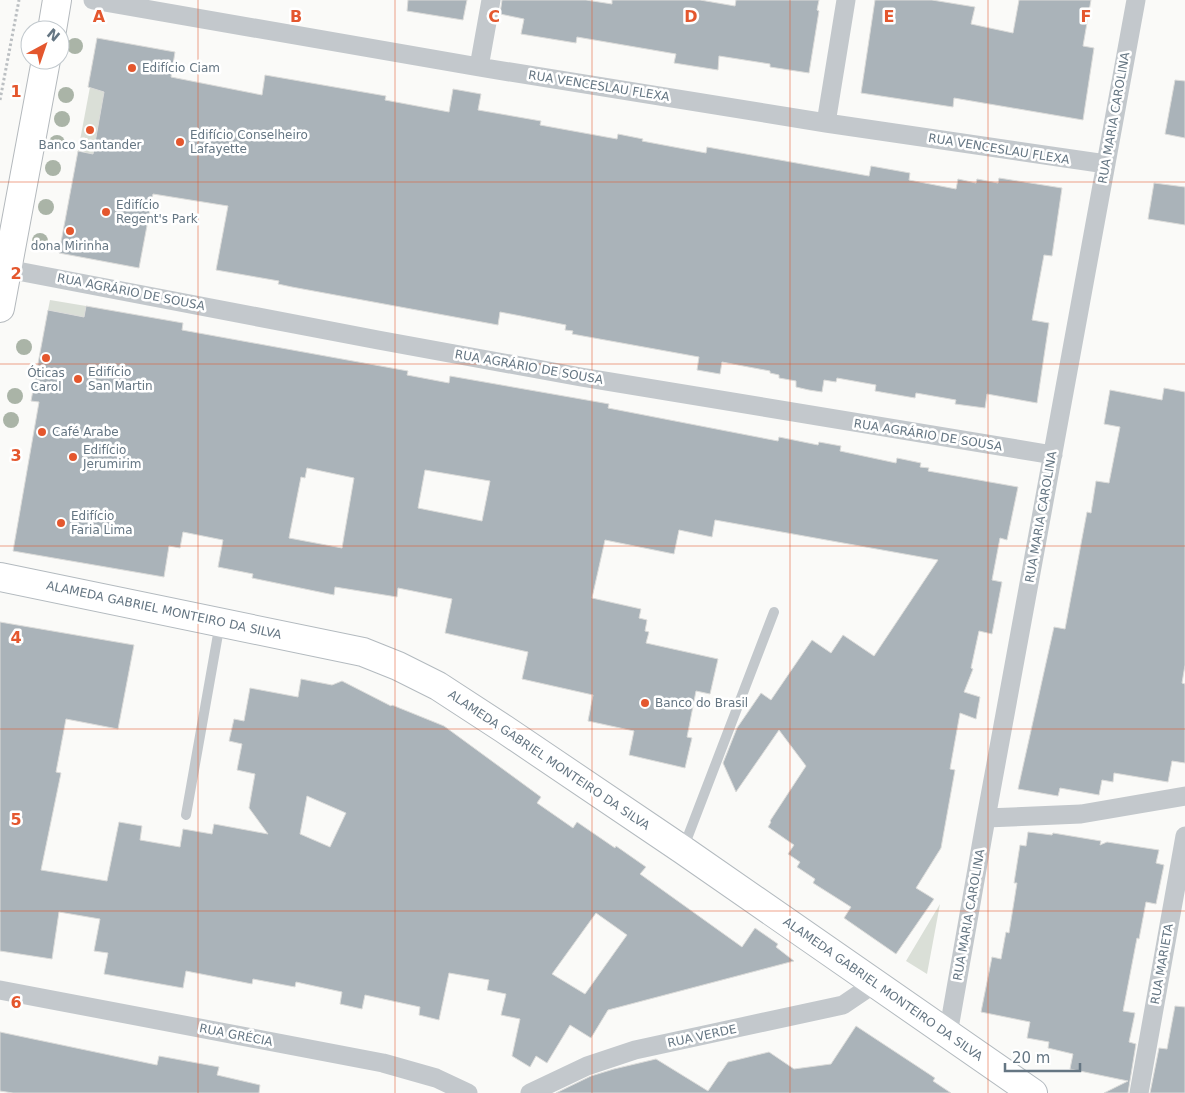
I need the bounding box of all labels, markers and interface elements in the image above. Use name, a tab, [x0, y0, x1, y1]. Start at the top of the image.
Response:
text: A	[93, 7, 106, 26]
text: B	[290, 7, 302, 26]
text: C	[488, 7, 500, 26]
text: D	[684, 7, 698, 26]
text: E	[884, 7, 894, 26]
text: F	[1081, 7, 1091, 26]
north arrow	[20, 20, 70, 70]
text: N	[44, 25, 63, 45]
street label: RUA MARIA CAROLINA	[1096, 50, 1133, 185]
place label: Edifício Ciam	[142, 61, 220, 75]
marker: Edifício Ciam	[126, 62, 138, 74]
street label: RUA VENCESLAU FLEXA	[527, 68, 671, 104]
text: 1	[10, 82, 22, 101]
marker: Banco Santander	[84, 124, 96, 136]
place label: Edifício Conselheiro Lafayette	[190, 128, 308, 156]
street label: RUA VENCESLAU FLEXA	[927, 131, 1071, 167]
marker: Edifício Conselheiro Lafayette	[174, 136, 186, 148]
place label: Banco Santander	[38, 138, 142, 152]
place label: Edifício Regent's Park	[116, 198, 198, 226]
marker: Edifício Regent's Park	[100, 206, 112, 218]
marker: dona Mirinha	[64, 225, 76, 237]
place label: dona Mirinha	[31, 239, 109, 253]
text: 2	[10, 264, 22, 283]
street label: RUA AGRÁRIO DE SOUSA	[56, 270, 207, 313]
street label: RUA AGRÁRIO DE SOUSA	[454, 346, 605, 387]
marker: Óticas Carol	[40, 352, 52, 364]
place label: Óticas Carol	[27, 365, 65, 394]
place label: Edifício San Martin	[88, 365, 153, 393]
marker: Edifício San Martin	[72, 373, 84, 385]
street label: RUA AGRÁRIO DE SOUSA	[853, 415, 1004, 454]
place label: Café Arabe	[52, 425, 119, 439]
marker: Café Arabe	[36, 426, 48, 438]
place label: Edifício Jerumirim	[82, 443, 141, 471]
text: 3	[10, 446, 22, 465]
street label: RUA MARIA CAROLINA	[1023, 449, 1060, 584]
marker: Edifício Jerumirim	[67, 451, 79, 463]
place label: Edifício Faria Lima	[71, 509, 133, 537]
marker: Edifício Faria Lima	[55, 517, 67, 529]
street label: ALAMEDA GABRIEL MONTEIRO DA SILVA	[45, 578, 284, 642]
text: 4	[10, 628, 22, 647]
street label: ALAMEDA GABRIEL MONTEIRO DA SILVA	[446, 687, 653, 833]
place label: Banco do Brasil	[655, 696, 748, 710]
marker: Banco do Brasil	[639, 697, 651, 709]
text: 5	[10, 810, 22, 829]
street label: RUA MARIA CAROLINA	[951, 847, 988, 982]
street label: ALAMEDA GABRIEL MONTEIRO DA SILVA	[781, 914, 986, 1064]
street label: RUA MARIETA	[1148, 922, 1176, 1005]
text: 6	[10, 993, 22, 1012]
street label: RUA GRÉCIA	[198, 1020, 275, 1049]
street label: RUA VERDE	[666, 1022, 738, 1050]
scale bar	[1005, 1040, 1080, 1072]
text: 20 m	[1012, 1049, 1050, 1067]

